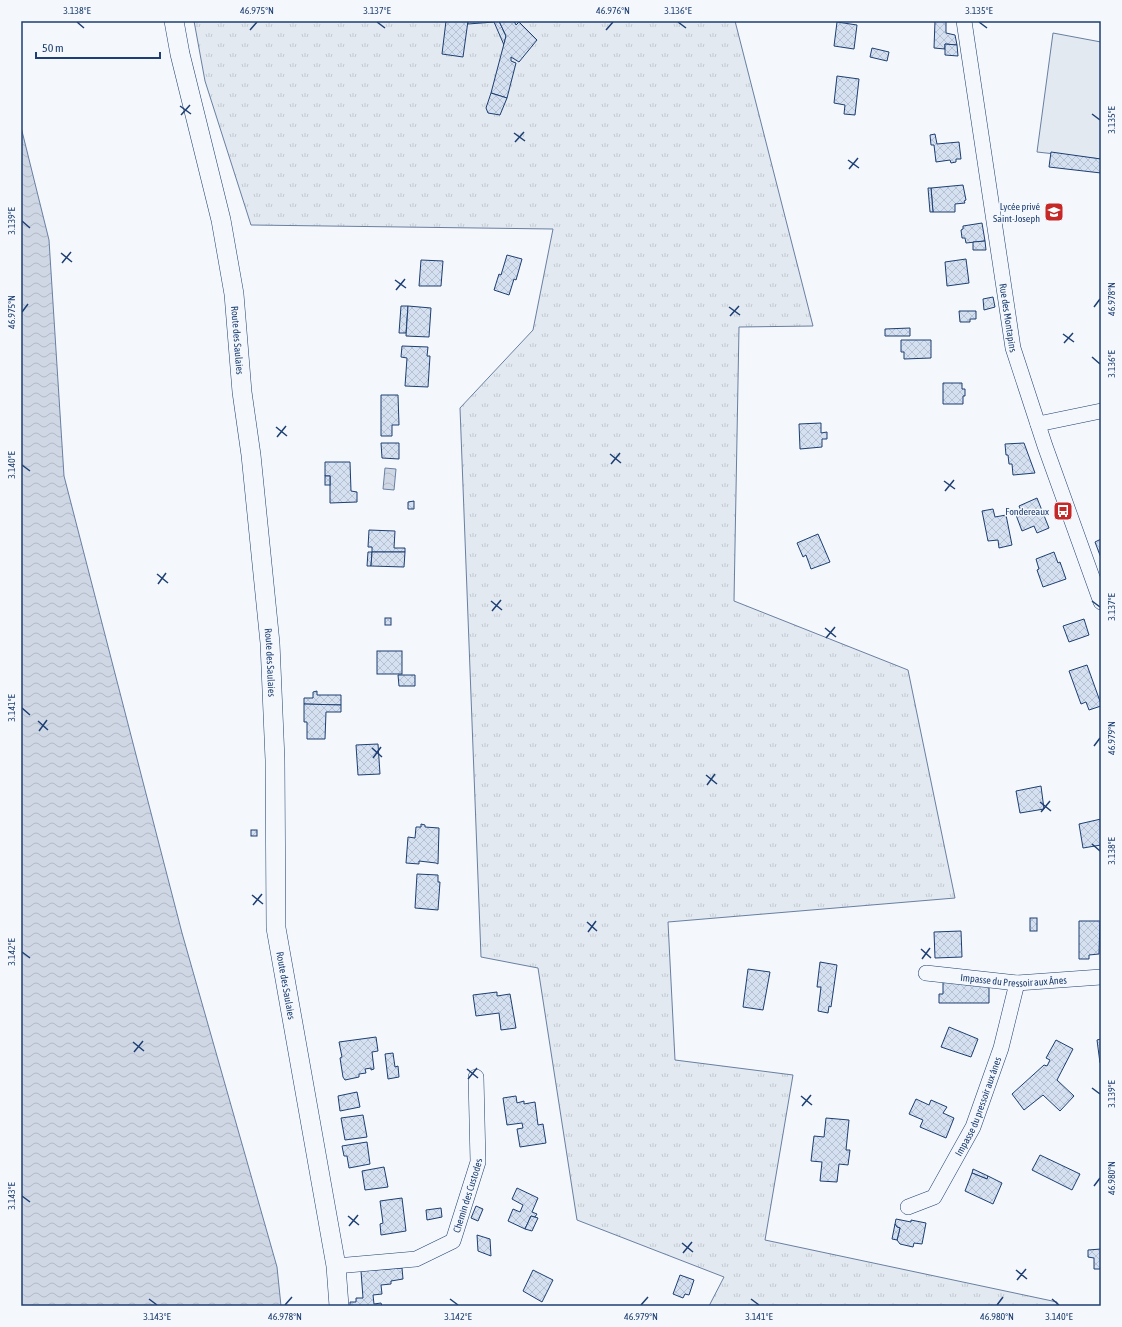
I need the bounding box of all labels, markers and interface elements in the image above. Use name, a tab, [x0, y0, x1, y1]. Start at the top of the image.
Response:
text: 3.138°E	[63, 5, 92, 16]
text: 46.975°N	[240, 5, 274, 16]
text: 3.137°E	[363, 5, 392, 16]
text: 46.976°N	[596, 5, 630, 16]
text: 3.136°E	[664, 5, 693, 16]
text: 3.135°E	[965, 5, 994, 16]
scale bar	[36, 34, 160, 60]
text: 50 m	[42, 41, 64, 55]
text: 3.135°E	[1106, 105, 1117, 134]
place label: Lycée privé Saint-Joseph	[993, 201, 1040, 224]
school or university icon: Lycée privé Saint-Joseph	[1043, 201, 1065, 223]
text: 3.139°E	[6, 206, 17, 235]
text: 46.978°N	[1106, 282, 1117, 316]
street label: Rue des Montapins	[998, 283, 1020, 354]
text: 46.975°N	[6, 295, 17, 329]
street label: Route des Saulaies	[229, 305, 246, 375]
text: 3.136°E	[1106, 349, 1117, 378]
text: 3.140°E	[6, 450, 17, 479]
bus stop icon: Fondereaux	[1052, 500, 1074, 522]
place label: Fondereaux	[1005, 506, 1049, 517]
text: 3.137°E	[1106, 592, 1117, 621]
street label: Route des Saulaies	[263, 628, 278, 697]
text: 3.141°E	[6, 693, 17, 722]
text: 46.979°N	[1106, 721, 1117, 755]
text: 3.138°E	[1106, 836, 1117, 865]
text: 3.142°E	[6, 937, 17, 966]
street label: Route des Saulaies	[275, 951, 298, 1021]
street label: Impasse du Pressoir aux Ânes	[960, 971, 1068, 989]
street label: Impasse du pressoir aux ânes	[953, 1055, 1003, 1158]
text: 3.139°E	[1106, 1079, 1117, 1108]
street label: Chemin des Custodes	[450, 1158, 484, 1234]
text: 46.980°N	[1106, 1161, 1117, 1195]
text: 3.143°E	[6, 1181, 17, 1210]
text: 3.143°E	[143, 1311, 172, 1322]
text: 46.978°N	[268, 1311, 302, 1322]
text: 3.142°E	[444, 1311, 473, 1322]
text: 46.979°N	[624, 1311, 658, 1322]
text: 3.141°E	[745, 1311, 774, 1322]
text: 46.980°N	[980, 1311, 1014, 1322]
text: 3.140°E	[1045, 1311, 1074, 1322]

